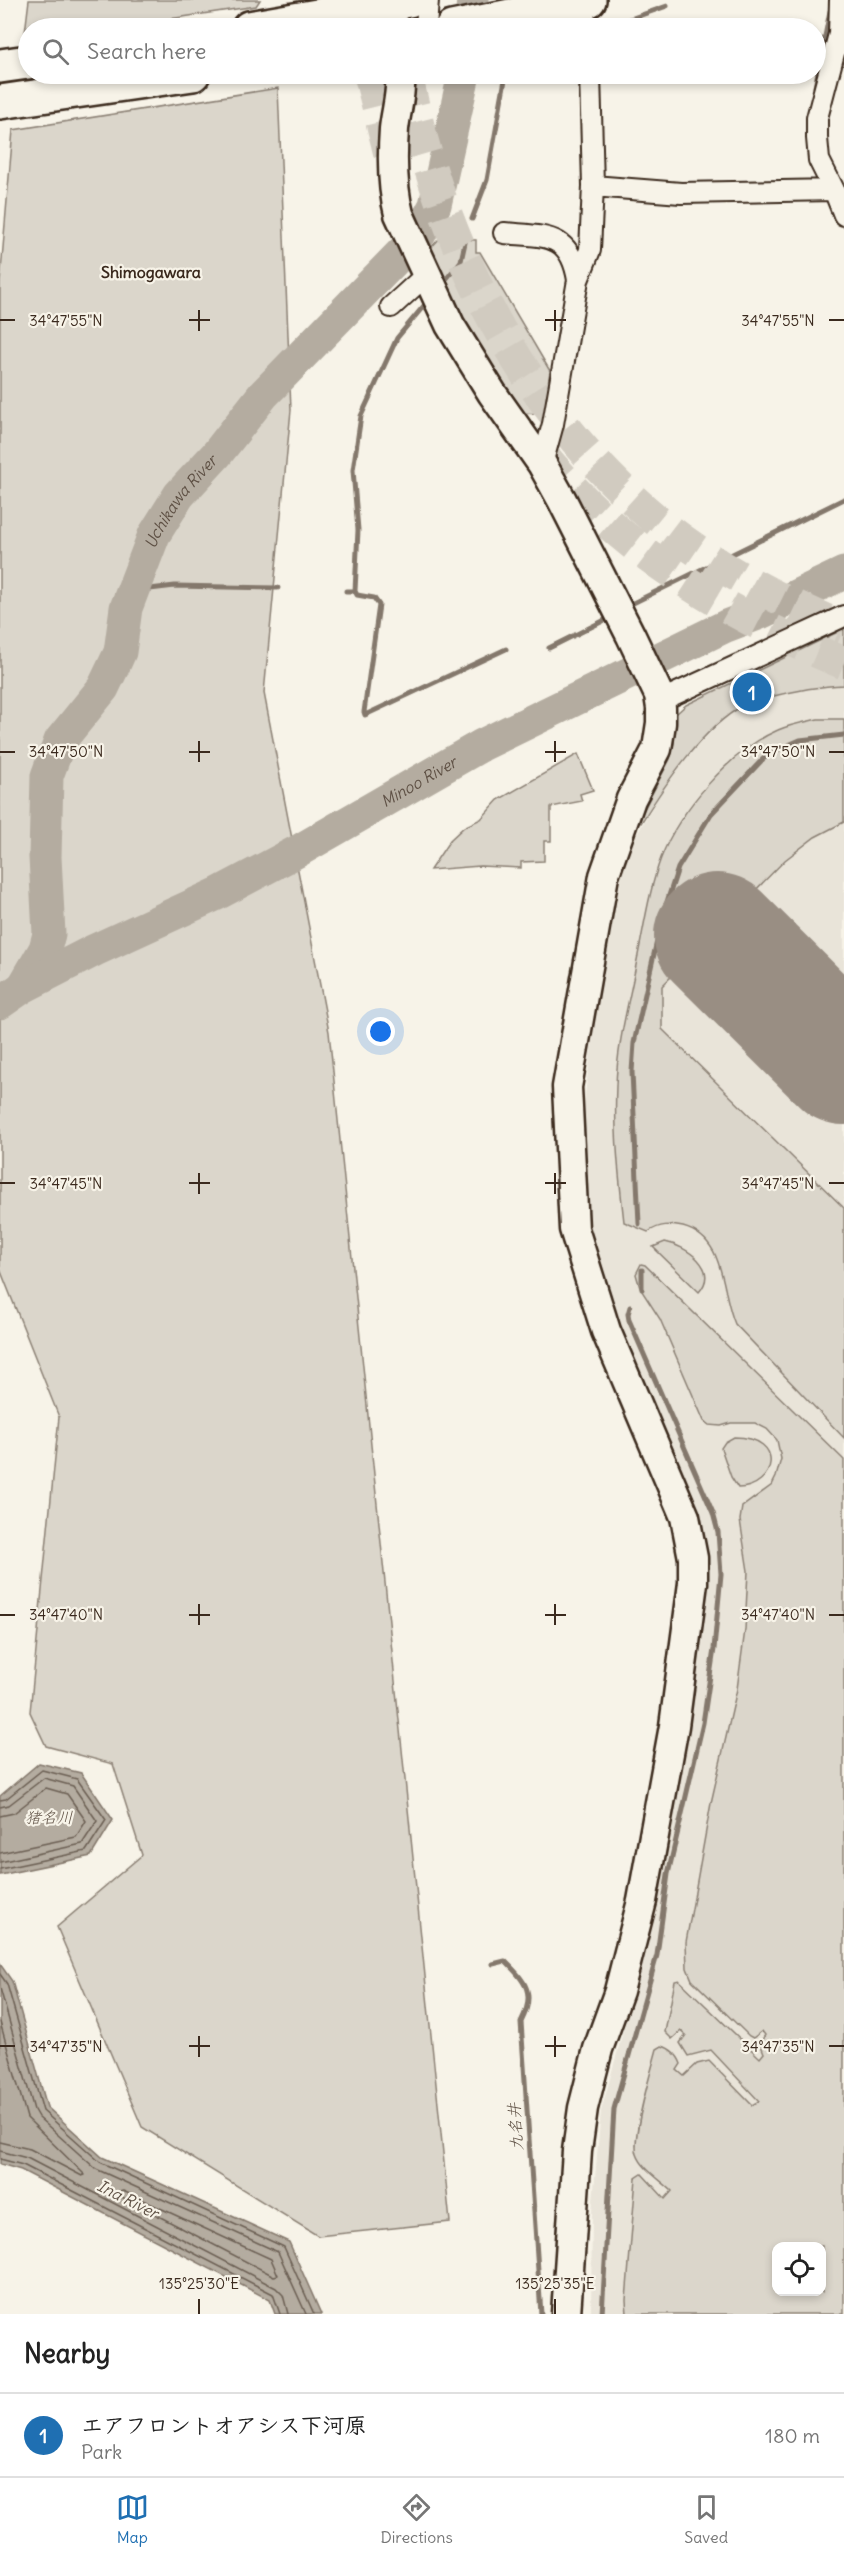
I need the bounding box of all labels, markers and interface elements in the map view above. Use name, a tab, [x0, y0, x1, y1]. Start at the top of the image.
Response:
search box	[18, 18, 826, 84]
icon: search	[39, 35, 72, 68]
text: Search here	[87, 37, 206, 65]
district label: Shimogawara	[101, 262, 201, 283]
text: 34°47'55"N	[29, 311, 103, 330]
text: 34°47'55"N	[741, 311, 815, 330]
water label: Uchikawa River	[140, 449, 223, 551]
pin: 1	[732, 670, 771, 714]
text: 34°47'50"N	[29, 742, 103, 761]
text: 34°47'50"N	[741, 742, 815, 761]
water label: Minoo River	[377, 751, 462, 811]
your location	[366, 1017, 395, 1046]
text: 34°47'45"N	[30, 1174, 102, 1193]
text: 34°47'45"N	[742, 1174, 814, 1193]
text: 34°47'40"N	[29, 1605, 103, 1624]
text: 34°47'40"N	[741, 1605, 815, 1624]
water label: 猪名川	[25, 1807, 73, 1827]
text: 34°47'35"N	[29, 2037, 103, 2056]
text: 34°47'35"N	[741, 2037, 815, 2056]
water label: 九名井	[503, 2101, 527, 2152]
water label: Ina River	[94, 2175, 164, 2224]
map controls	[772, 2242, 826, 2296]
button: locate	[772, 2242, 826, 2296]
text: 135°25'30"E	[159, 2274, 239, 2293]
text: 135°25'35"E	[516, 2274, 595, 2293]
text: Nearby	[24, 2337, 110, 2370]
text: エアフロントオアシス下河原	[81, 2411, 367, 2439]
text: 1	[40, 2423, 47, 2448]
text: 180 m	[765, 2423, 820, 2448]
text: Park	[81, 2439, 122, 2464]
tab: Map	[116, 2491, 149, 2547]
tab: Directions	[380, 2491, 453, 2547]
tab: Saved	[684, 2491, 728, 2547]

